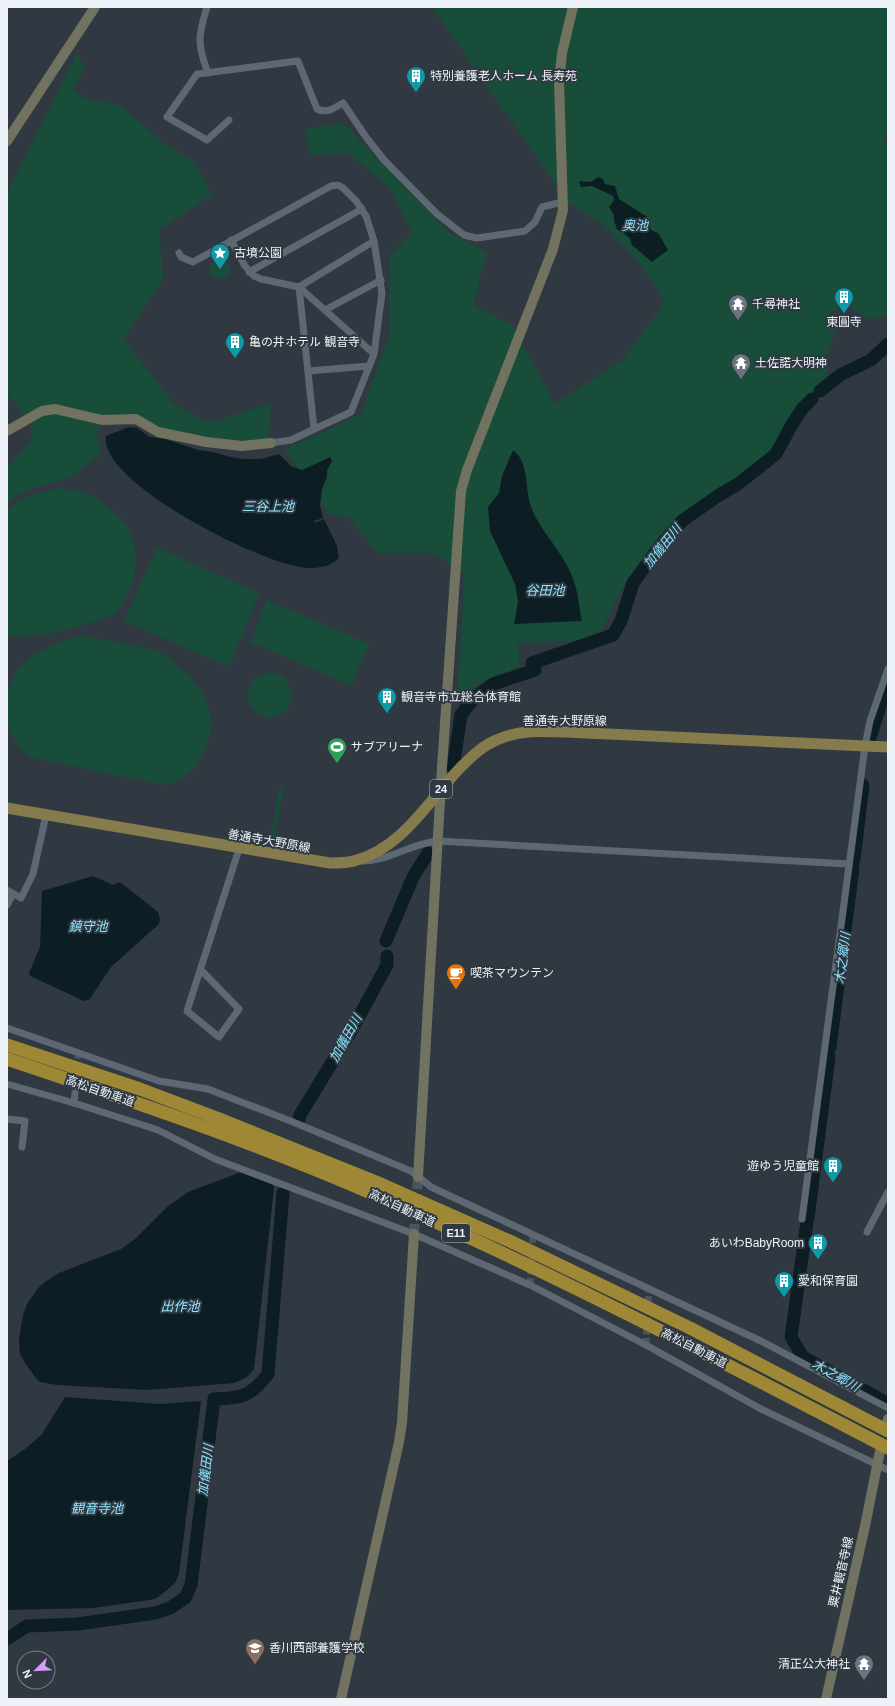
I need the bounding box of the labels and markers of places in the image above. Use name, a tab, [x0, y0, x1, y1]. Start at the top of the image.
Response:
building icon: 特別養護老人ホーム 長寿苑	[405, 65, 427, 93]
place label: 特別養護老人ホーム 長寿苑	[430, 69, 577, 83]
place icon: 古墳公園	[209, 242, 231, 270]
place label: 古墳公園	[234, 246, 282, 260]
building icon: 東圓寺	[833, 286, 855, 314]
temple icon: 千尋神社	[727, 293, 749, 321]
place label: 千尋神社	[752, 297, 800, 311]
place label: 東圓寺	[826, 315, 862, 329]
building icon: 亀の井ホテル 観音寺	[224, 331, 246, 359]
place label: 亀の井ホテル 観音寺	[249, 335, 360, 349]
temple icon: 土佐諾大明神	[730, 352, 752, 380]
place label: 土佐諾大明神	[755, 356, 827, 370]
building icon: 観音寺市立総合体育館	[376, 686, 398, 714]
place label: 観音寺市立総合体育館	[401, 690, 521, 704]
sports icon: サブアリーナ	[326, 736, 348, 764]
place label: サブアリーナ	[351, 740, 423, 754]
cafe icon: 喫茶マウンテン	[445, 962, 467, 990]
place label: 喫茶マウンテン	[470, 966, 554, 980]
building icon: 遊ゆう児童館	[822, 1155, 844, 1183]
place label: 遊ゆう児童館	[747, 1159, 819, 1173]
building icon: あいわBabyRoom	[807, 1232, 829, 1260]
place label: あいわBabyRoom	[709, 1236, 804, 1250]
building icon: 愛和保育園	[773, 1270, 795, 1298]
place label: 愛和保育園	[798, 1274, 858, 1288]
school or university icon: 香川西部養護学校	[244, 1637, 266, 1665]
place label: 香川西部養護学校	[269, 1641, 365, 1655]
temple icon: 清正公大神社	[853, 1653, 875, 1681]
place label: 清正公大神社	[778, 1657, 850, 1671]

